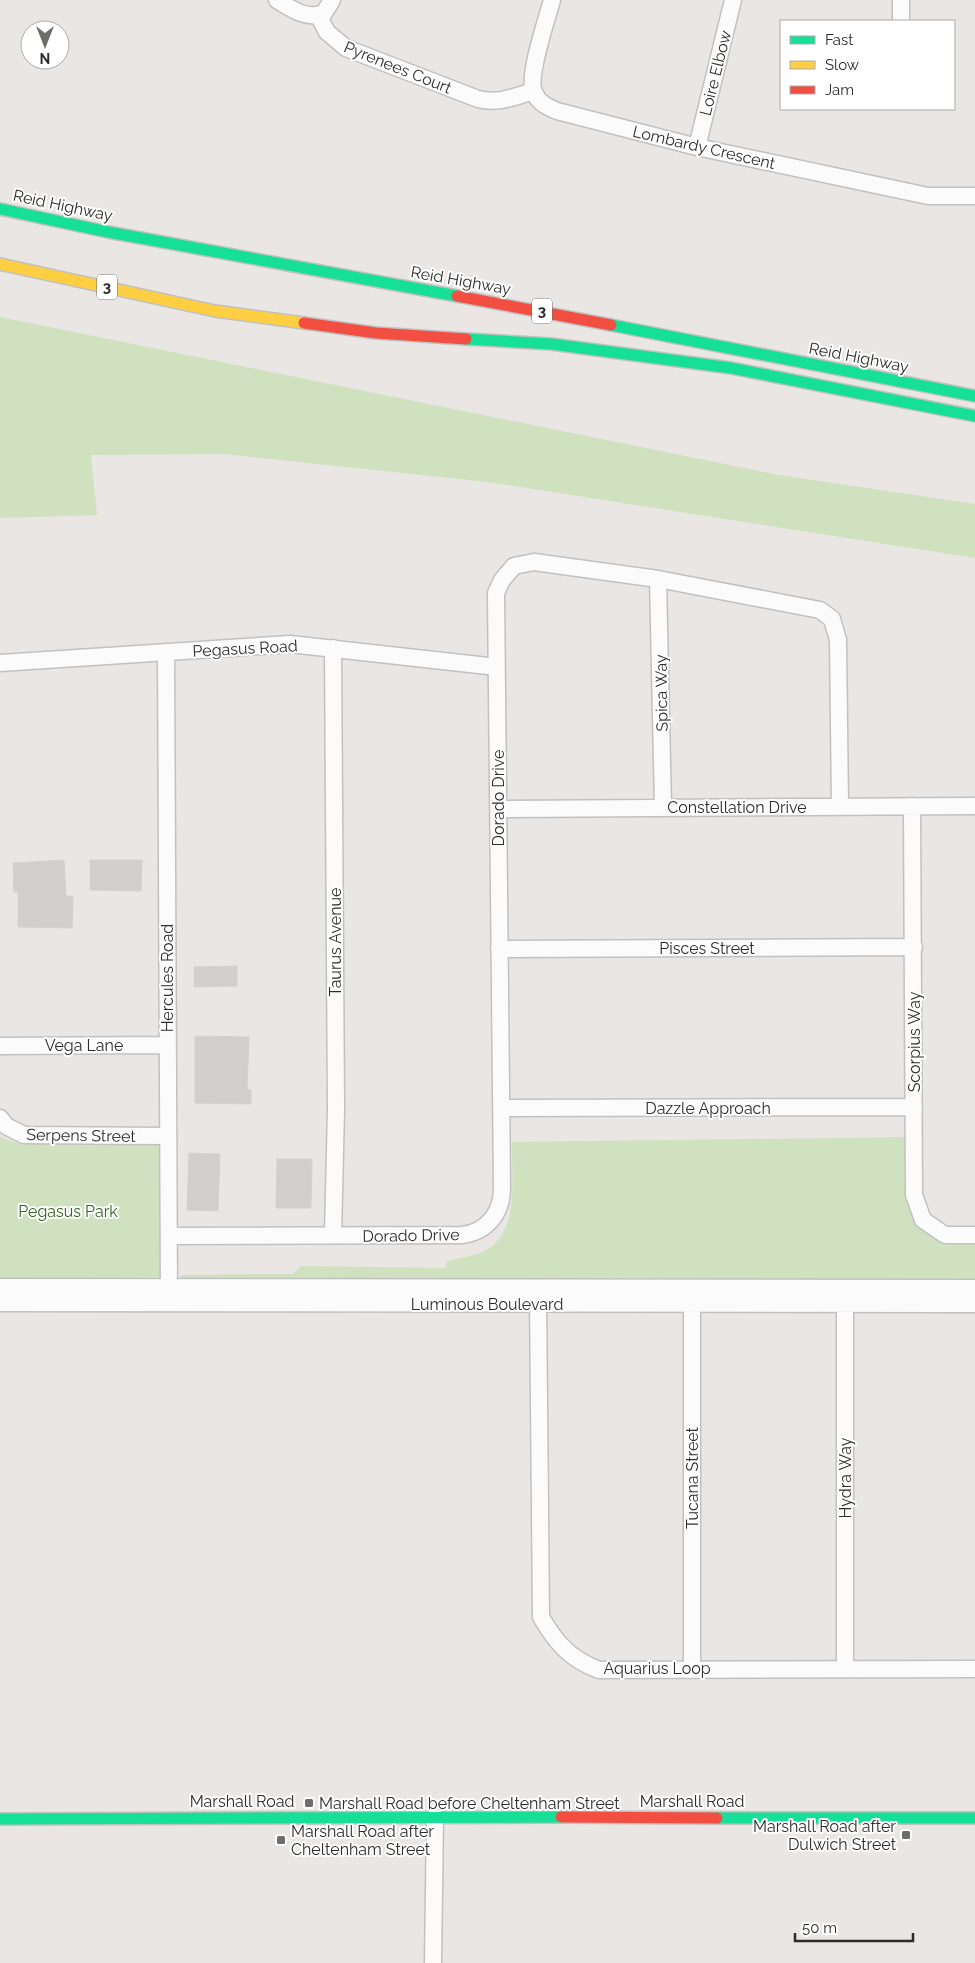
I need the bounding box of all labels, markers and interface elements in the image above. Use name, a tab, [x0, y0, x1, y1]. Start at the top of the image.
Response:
north arrow	[20, 20, 70, 70]
legend	[780, 20, 955, 110]
street label: Loire Elbow	[696, 29, 735, 118]
text: Fast	[825, 31, 853, 49]
street label: Pyrenees Court	[341, 37, 455, 98]
text: N	[40, 50, 50, 66]
text: Slow	[825, 56, 859, 74]
text: Jam	[825, 81, 854, 99]
street label: Lombardy Crescent	[631, 122, 778, 173]
street label: Reid Highway	[11, 186, 115, 225]
street label: Reid Highway	[409, 262, 513, 299]
road number: 3	[97, 274, 117, 300]
road number: 3	[532, 298, 552, 324]
street label: Reid Highway	[807, 338, 911, 377]
street label: Pegasus Road	[192, 636, 298, 661]
street label: Spica Way	[651, 654, 672, 732]
street label: Dorado Drive	[489, 750, 508, 847]
street label: Constellation Drive	[667, 798, 807, 817]
street label: Taurus Avenue	[326, 888, 345, 996]
street label: Hercules Road	[158, 924, 177, 1032]
street label: Pisces Street	[659, 939, 755, 958]
street label: Scorpius Way	[905, 991, 924, 1092]
street label: Vega Lane	[45, 1036, 123, 1055]
street label: Dazzle Approach	[645, 1099, 771, 1118]
street label: Serpens Street	[26, 1125, 137, 1146]
park label: Pegasus Park	[18, 1202, 118, 1221]
street label: Dorado Drive	[362, 1225, 460, 1246]
street label: Luminous Boulevard	[411, 1295, 563, 1314]
street label: Tucana Street	[683, 1426, 702, 1529]
street label: Hydra Way	[836, 1437, 855, 1519]
street label: Aquarius Loop	[603, 1659, 711, 1678]
street label: Marshall Road	[190, 1792, 294, 1811]
street label: Marshall Road	[640, 1792, 744, 1811]
place label: Marshall Road before Cheltenham Street	[319, 1794, 620, 1813]
marker: Marshall Road before Cheltenham Street	[303, 1797, 315, 1809]
place label: Marshall Road after Dulwich Street	[753, 1817, 897, 1854]
place label: Marshall Road after Cheltenham Street	[291, 1822, 434, 1859]
marker: Marshall Road after Dulwich Street	[900, 1829, 912, 1841]
marker: Marshall Road after Cheltenham Street	[275, 1834, 287, 1846]
scale bar	[795, 1910, 912, 1942]
text: 50 m	[802, 1919, 837, 1937]

